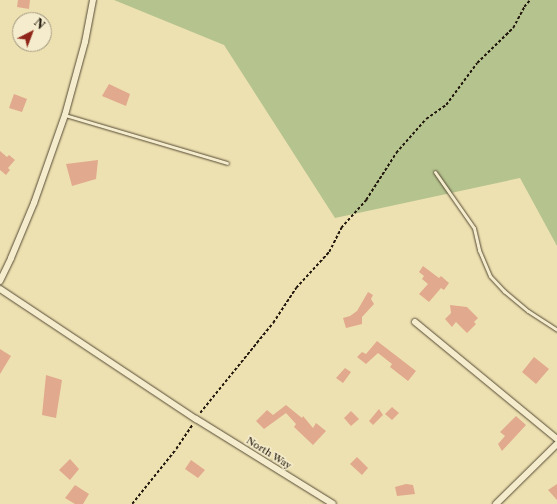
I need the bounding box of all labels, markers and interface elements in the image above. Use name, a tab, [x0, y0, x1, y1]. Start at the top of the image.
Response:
north arrow	[12, 12, 52, 52]
text: N	[31, 15, 48, 32]
street label: North Way	[244, 434, 294, 472]

